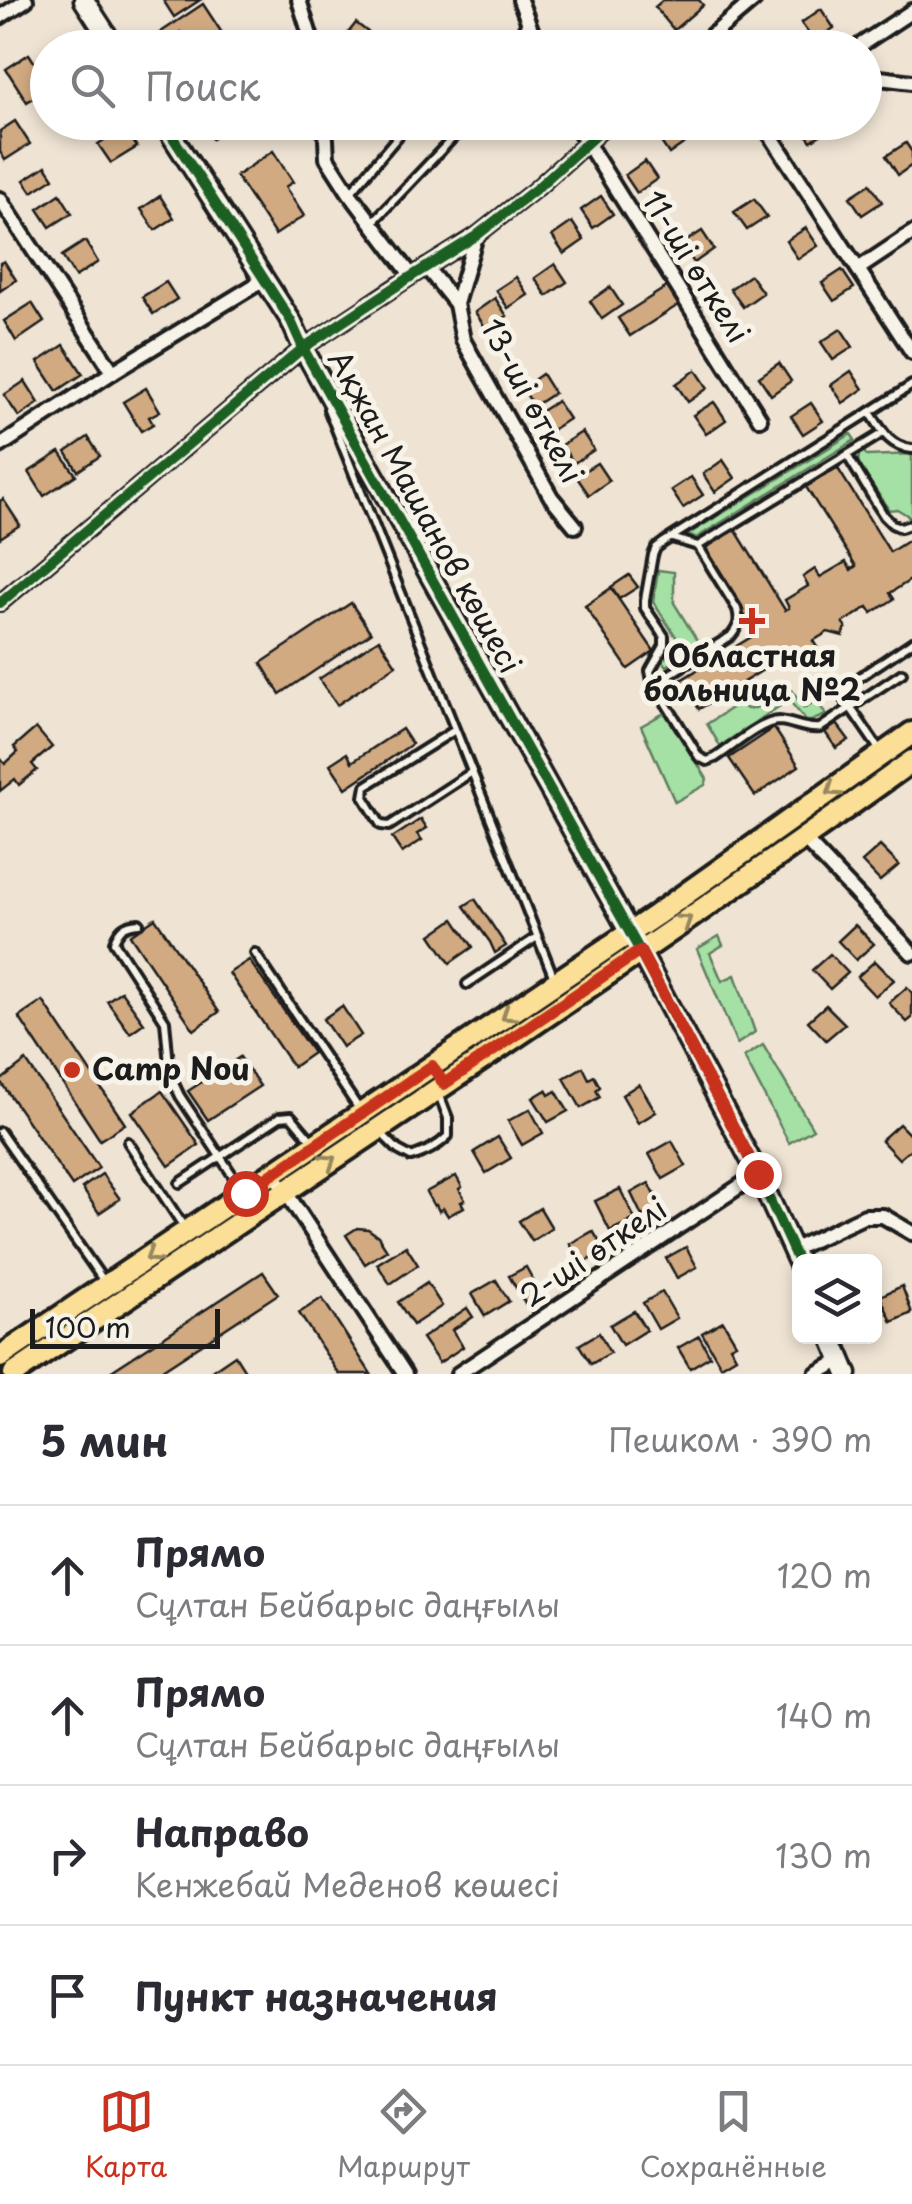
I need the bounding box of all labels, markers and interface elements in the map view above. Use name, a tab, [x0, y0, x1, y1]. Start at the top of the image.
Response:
search box	[30, 30, 882, 140]
text: Поиск	[145, 57, 260, 114]
icon: search	[65, 58, 120, 113]
street label: 11-ші өткелі	[632, 180, 762, 351]
street label: 13-ші өткелі	[471, 309, 596, 490]
street label: Ақжан Машанов көшесі	[318, 341, 534, 681]
marker: Областная больница №2	[739, 608, 765, 634]
place label: Областная больница №2	[643, 632, 861, 711]
one-way arrow	[825, 778, 844, 796]
one-way arrow	[674, 914, 692, 933]
one-way arrow	[501, 1003, 520, 1021]
place label: Camp Nou	[92, 1045, 250, 1090]
marker: Camp Nou	[61, 1059, 83, 1081]
route end	[736, 1152, 782, 1198]
one-way arrow	[318, 1155, 336, 1174]
route start	[223, 1171, 269, 1217]
street label: 2-ші өткелі	[510, 1185, 675, 1317]
one-way arrow	[144, 1243, 162, 1262]
map controls	[792, 1254, 882, 1344]
button: layers	[792, 1254, 882, 1344]
scale bar	[30, 1304, 220, 1348]
text: 100 m	[45, 1305, 131, 1348]
text: 5 мин	[40, 1408, 168, 1471]
text: Пешком · 390 m	[608, 1415, 872, 1463]
text: Прямо	[135, 1523, 265, 1580]
icon: ahead	[40, 1548, 95, 1603]
text: 120 m	[777, 1551, 872, 1599]
text: Сұлтан Бейбарыс даңғылы	[135, 1580, 560, 1628]
text: Прямо	[135, 1663, 265, 1720]
icon: ahead	[40, 1688, 95, 1743]
text: 140 m	[776, 1691, 872, 1739]
text: Сұлтан Бейбарыс даңғылы	[135, 1720, 560, 1768]
text: Направо	[135, 1803, 309, 1860]
icon: right	[40, 1828, 95, 1883]
text: 130 m	[775, 1831, 872, 1879]
text: Кенжебай Меденов көшесі	[135, 1860, 560, 1908]
text: Пункт назначения	[135, 1967, 498, 2024]
icon: arrive	[40, 1968, 95, 2023]
tab: Карта	[85, 2084, 167, 2187]
tab: Маршрут	[337, 2084, 470, 2187]
tab: Сохранённые	[640, 2084, 827, 2187]

